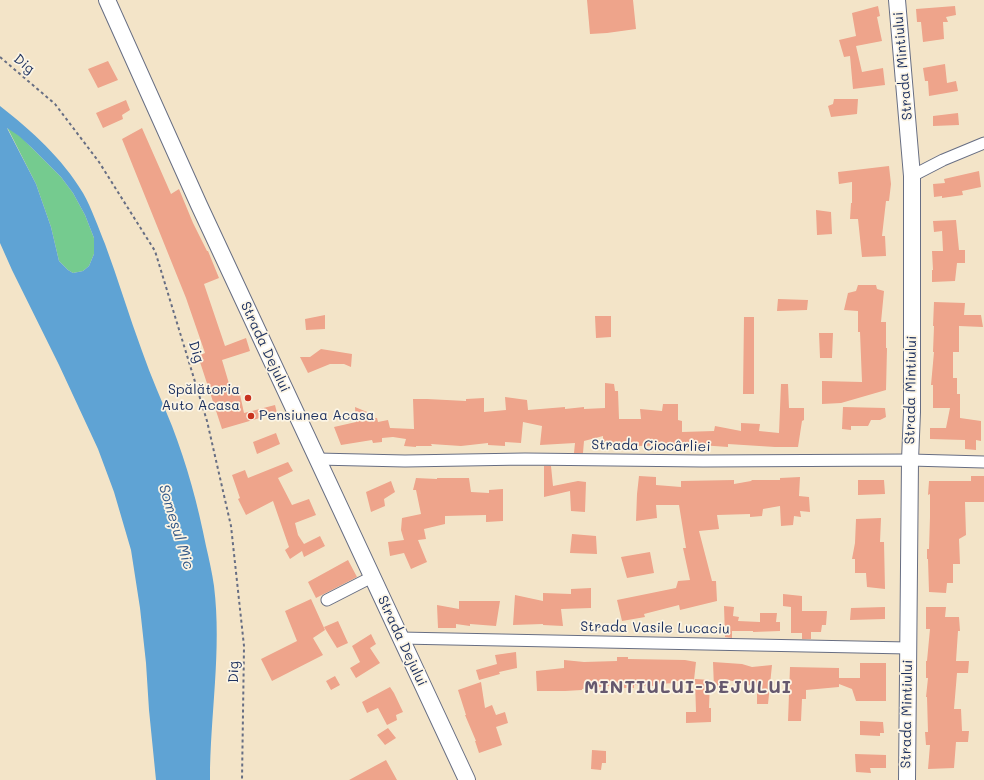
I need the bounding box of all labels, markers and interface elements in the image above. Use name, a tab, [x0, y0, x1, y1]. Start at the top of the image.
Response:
street label: Strada Mintiului	[890, 11, 916, 121]
street label: Dig	[10, 50, 38, 78]
street label: Strada Dejului	[237, 299, 293, 395]
street label: Strada Mintiului	[902, 336, 920, 444]
street label: Dig	[185, 339, 207, 365]
place label: Spălătoria Auto Acasa	[162, 382, 240, 414]
marker: Spălătoria Auto Acasa	[243, 393, 253, 403]
place label: Pensiunea Acasa	[259, 408, 375, 424]
marker: Pensiunea Acasa	[246, 411, 256, 421]
street label: Strada Ciocârliei	[591, 437, 711, 455]
water label: Someșul Mic	[155, 482, 197, 572]
street label: Strada Dejului	[374, 593, 430, 689]
street label: Strada Vasile Lucaciu	[580, 618, 730, 638]
street label: Strada Mintiului	[898, 660, 916, 768]
street label: Dig	[225, 661, 243, 683]
district label: MINTIULUI-DEJULUI	[584, 676, 792, 698]

